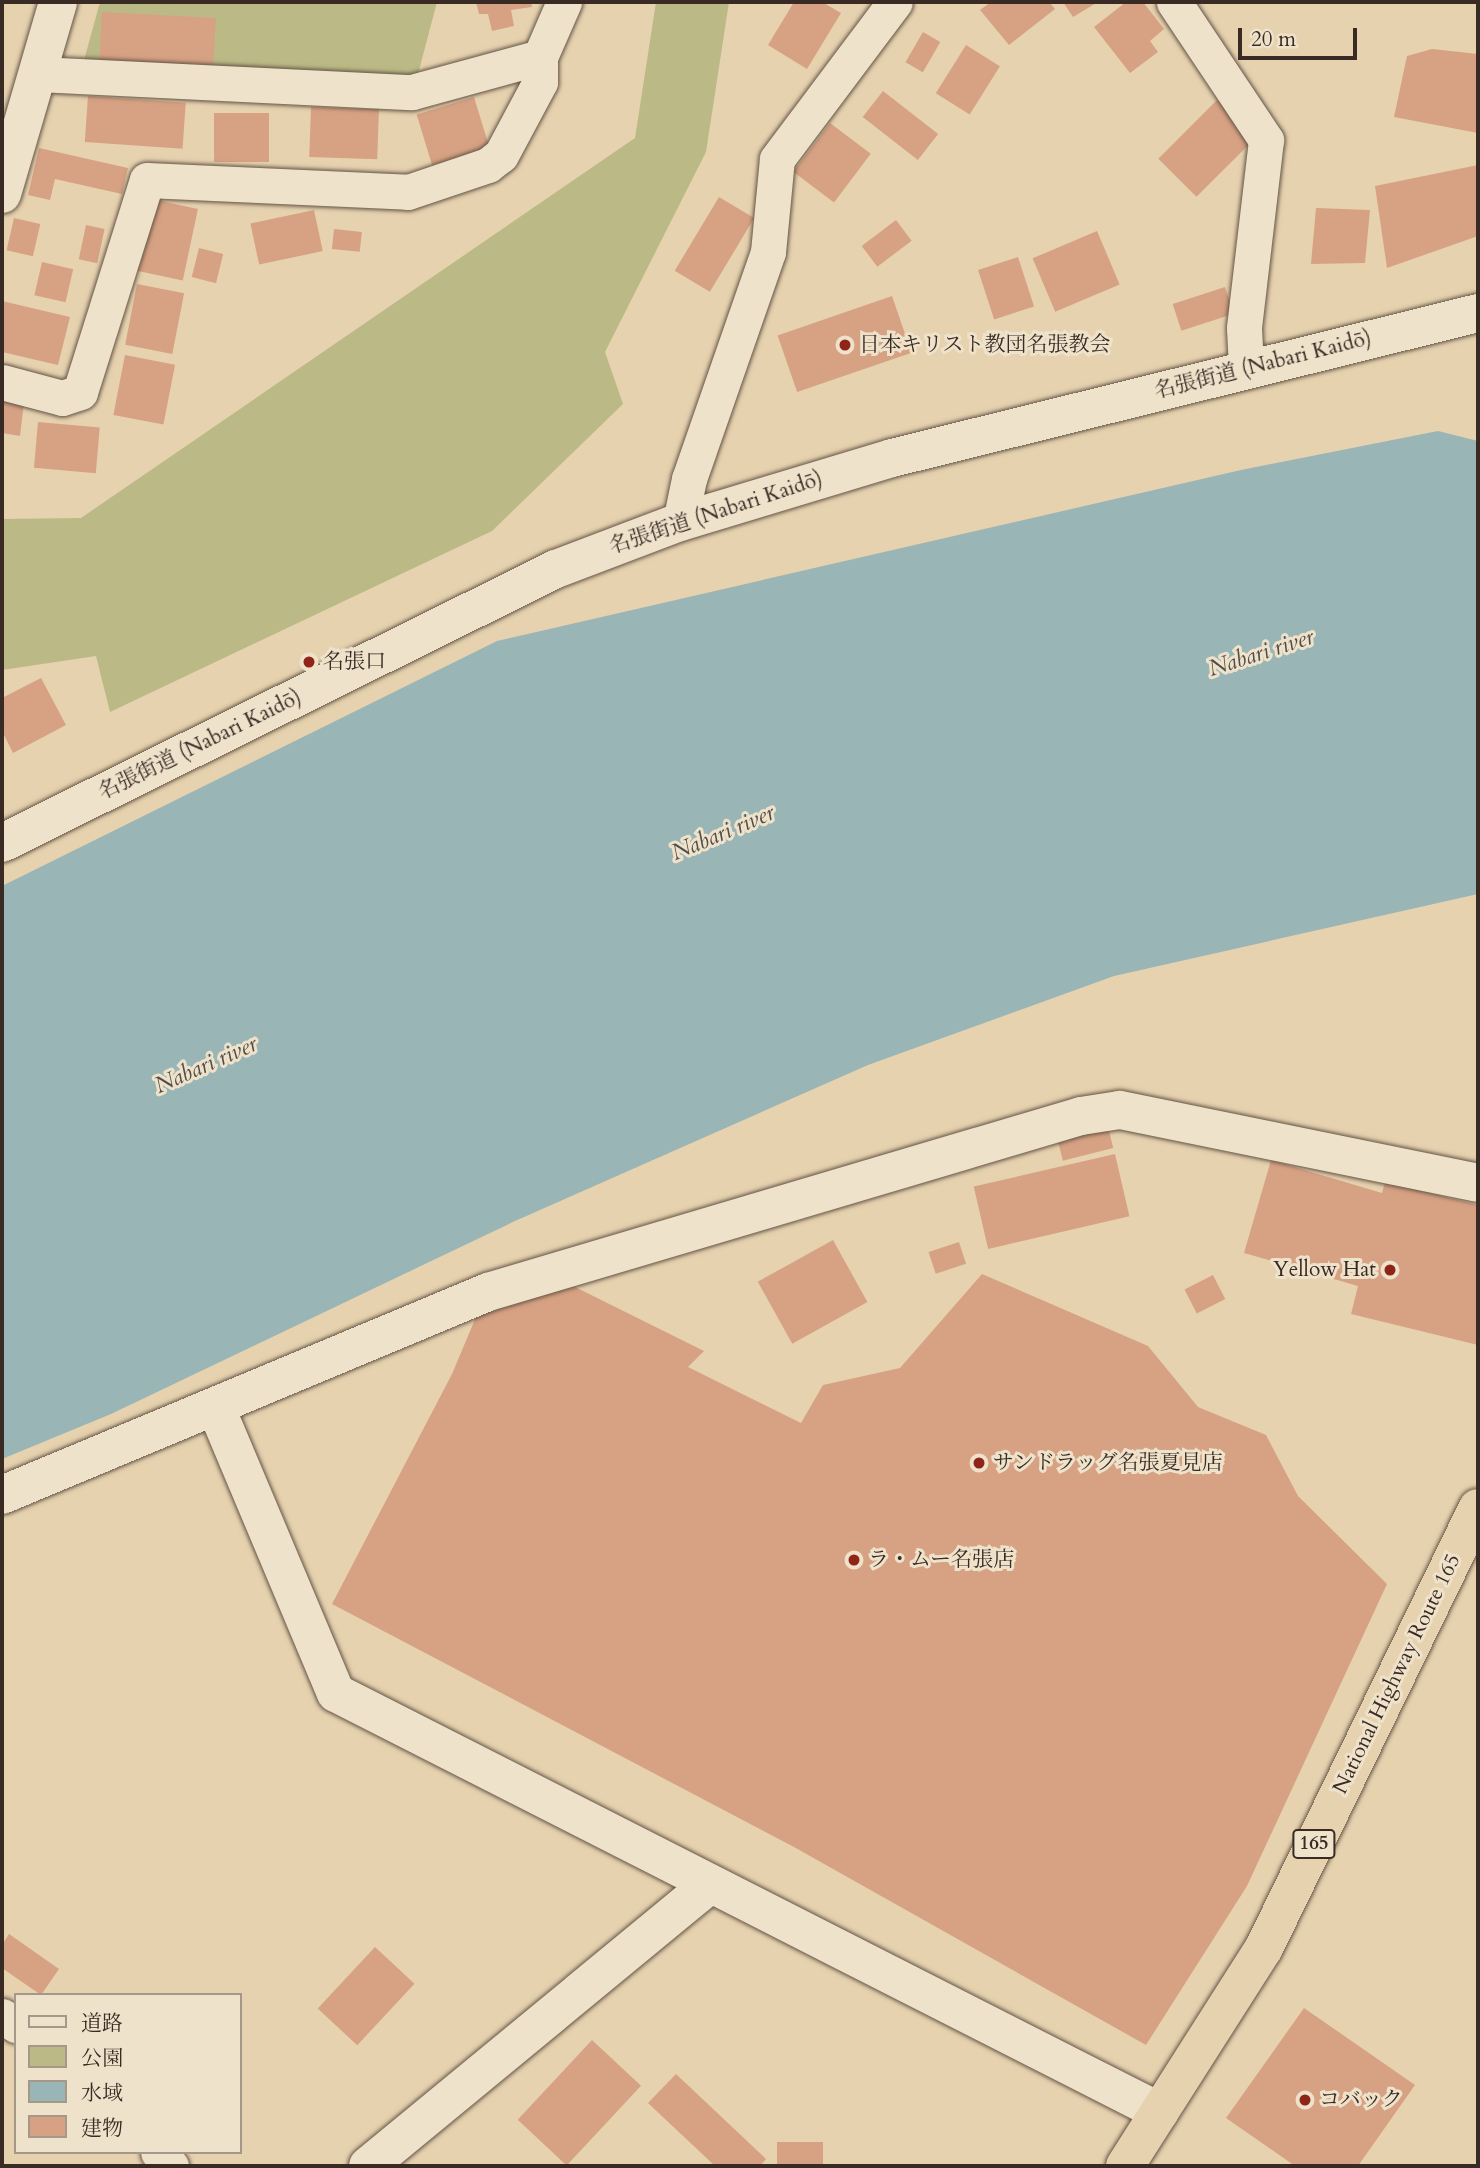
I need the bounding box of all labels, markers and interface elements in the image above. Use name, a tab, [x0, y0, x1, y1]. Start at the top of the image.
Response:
scale bar	[1242, 14, 1361, 58]
text: 20 m	[1251, 25, 1296, 54]
street label: 名張街道 (Nabari Kaidō)	[1152, 326, 1374, 404]
place label: 日本キリスト教団名張教会	[859, 332, 1111, 358]
marker: 日本キリスト教団名張教会	[837, 337, 853, 353]
street label: 名張街道 (Nabari Kaidō)	[606, 467, 826, 559]
water label: Nabari river	[1205, 623, 1317, 683]
place label: 名張口	[323, 649, 386, 675]
marker: 名張口	[301, 654, 317, 670]
street label: 名張街道 (Nabari Kaidō)	[94, 685, 306, 805]
water label: Nabari river	[667, 799, 779, 867]
water label: Nabari river	[150, 1030, 262, 1100]
place label: Yellow Hat	[1273, 1257, 1376, 1283]
marker: Yellow Hat	[1382, 1262, 1398, 1278]
place label: サンドラッグ名張夏見店	[993, 1450, 1224, 1476]
marker: サンドラッグ名張夏見店	[971, 1455, 987, 1471]
place label: ラ・ムー名張店	[868, 1547, 1014, 1573]
street label: National Highway Route 165	[1328, 1550, 1466, 1798]
marker: ラ・ムー名張店	[846, 1552, 862, 1568]
road number: 165	[1291, 1828, 1337, 1860]
legend	[14, 1993, 242, 2154]
text: 道路	[81, 2009, 123, 2038]
text: 公園	[81, 2044, 123, 2073]
text: 水域	[81, 2079, 123, 2108]
place label: コバック	[1319, 2087, 1403, 2113]
marker: コバック	[1297, 2092, 1313, 2108]
text: 建物	[81, 2114, 123, 2143]

